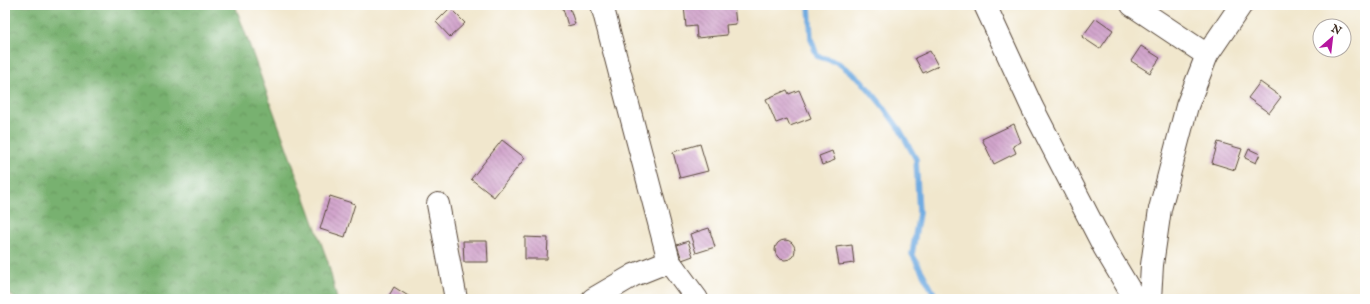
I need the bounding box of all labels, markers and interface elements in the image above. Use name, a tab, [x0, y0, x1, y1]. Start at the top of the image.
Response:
north arrow	[1312, 18, 1352, 58]
text: N	[1328, 21, 1344, 39]

